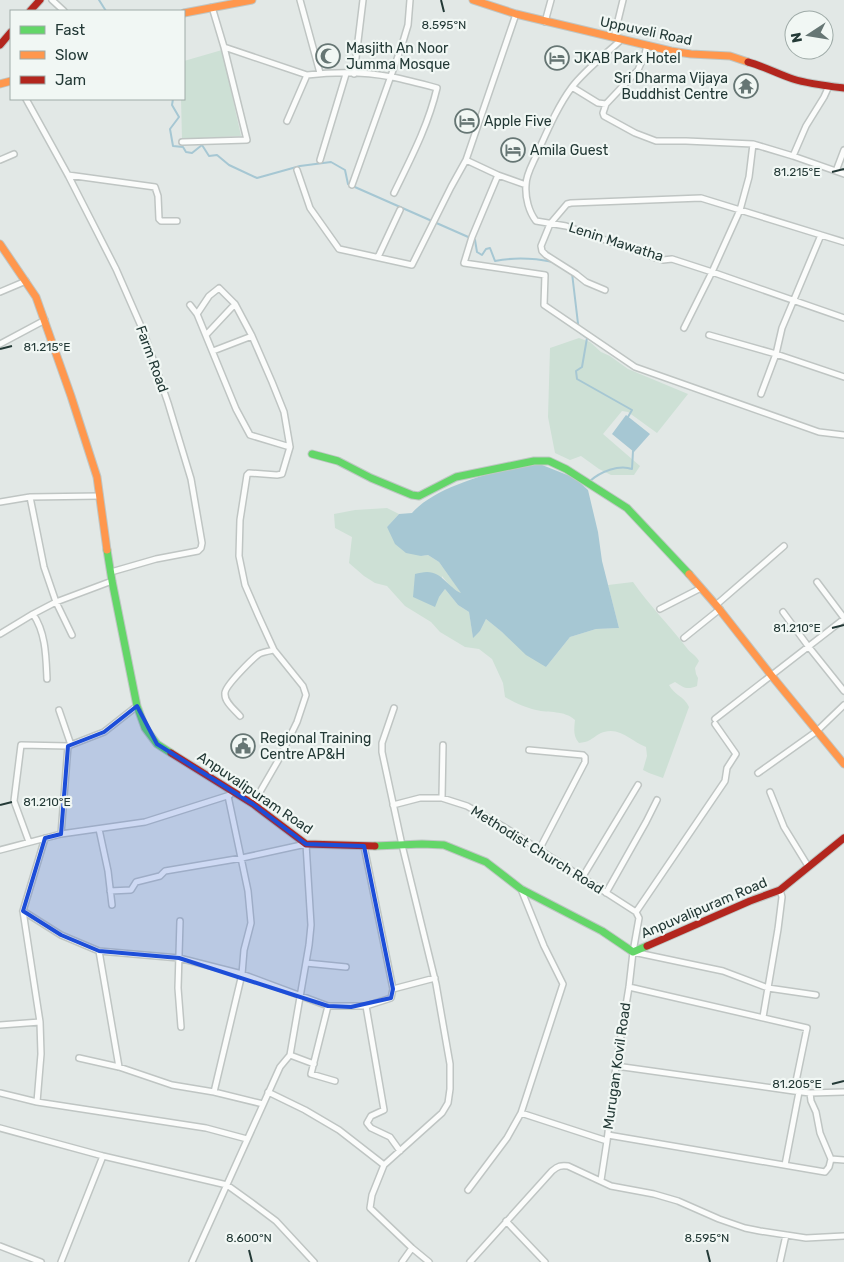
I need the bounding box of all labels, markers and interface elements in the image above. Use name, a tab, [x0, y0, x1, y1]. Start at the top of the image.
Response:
legend	[10, 10, 185, 100]
north arrow	[784, 10, 834, 60]
street label: Uppuveli Road	[598, 13, 694, 49]
text: 8.595°N	[422, 18, 466, 32]
text: Fast	[55, 21, 85, 39]
text: N	[787, 31, 806, 44]
place label: Masjith An Noor Jumma Mosque	[346, 40, 450, 73]
mosque icon: Masjith An Noor Jumma Mosque	[315, 43, 341, 69]
hotel icon: JKAB Park Hotel	[544, 45, 570, 71]
text: Slow	[55, 46, 88, 64]
place label: JKAB Park Hotel	[574, 50, 681, 67]
place label: Sri Dharma Vijaya Buddhist Centre	[614, 70, 728, 103]
text: Jam	[55, 71, 86, 89]
temple icon: Sri Dharma Vijaya Buddhist Centre	[733, 73, 759, 99]
hotel icon: Apple Five	[454, 108, 480, 134]
place label: Apple Five	[484, 113, 552, 130]
hotel icon: Amila Guest	[500, 137, 526, 163]
place label: Amila Guest	[530, 142, 609, 159]
text: 81.215°E	[773, 165, 821, 179]
street label: Lenin Mawatha	[566, 219, 666, 265]
street label: Farm Road	[132, 323, 172, 395]
text: 81.215°E	[23, 340, 71, 354]
text: 81.210°E	[773, 621, 821, 635]
place label: Regional Training Centre AP&H	[260, 730, 371, 763]
public building icon: Regional Training Centre AP&H	[230, 733, 256, 759]
street label: Anpuvalipuram Road	[194, 748, 316, 838]
text: 81.210°E	[23, 795, 71, 809]
street label: Methodist Church Road	[468, 802, 606, 898]
street label: Anpuvalipuram Road	[638, 874, 770, 942]
street label: Murugan Kovil Road	[600, 1001, 634, 1131]
text: 81.205°E	[772, 1077, 822, 1091]
text: 8.600°N	[226, 1231, 272, 1245]
text: 8.595°N	[685, 1231, 729, 1245]

